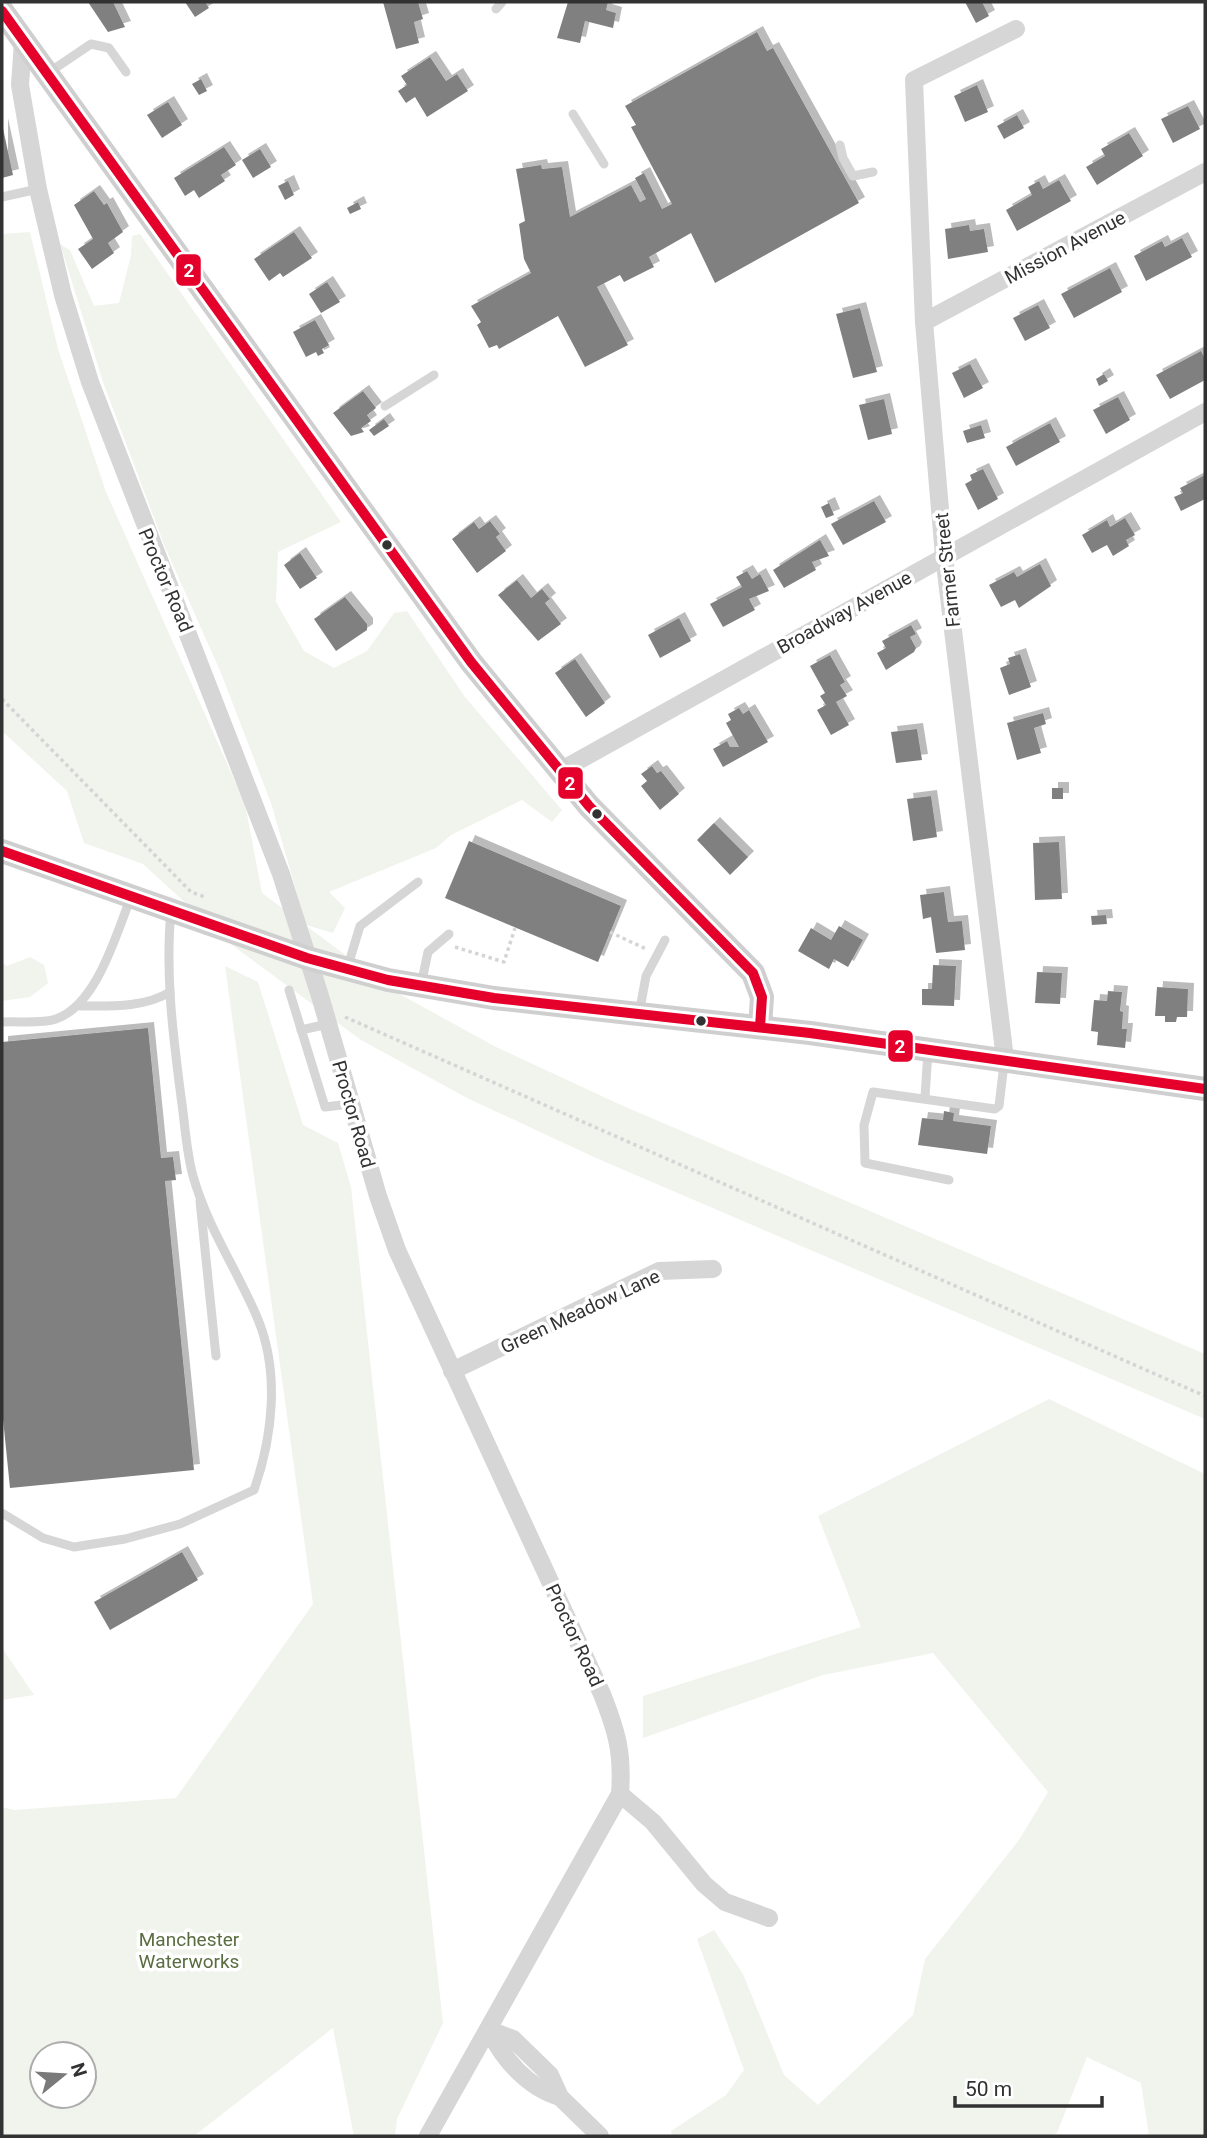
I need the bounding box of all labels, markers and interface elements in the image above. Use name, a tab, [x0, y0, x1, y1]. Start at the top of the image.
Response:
street label: Mission Avenue	[1001, 206, 1130, 289]
line badge: 2	[175, 253, 202, 287]
text: 2	[184, 259, 195, 282]
street label: Farmer Street	[930, 512, 965, 628]
street label: Proctor Road	[133, 525, 198, 636]
unlabelled marker	[380, 538, 394, 552]
street label: Broadway Avenue	[773, 566, 916, 659]
line badge: 2	[557, 766, 584, 800]
text: 2	[565, 772, 576, 795]
unlabelled marker	[590, 807, 604, 821]
unlabelled marker	[694, 1014, 708, 1028]
line badge: 2	[887, 1029, 914, 1063]
text: 2	[895, 1035, 906, 1058]
street label: Proctor Road	[327, 1058, 380, 1170]
street label: Green Meadow Lane	[497, 1264, 664, 1358]
street label: Proctor Road	[541, 1580, 608, 1690]
park label: Manchester Waterworks	[139, 1928, 240, 1973]
north arrow	[28, 2040, 98, 2110]
text: N	[66, 2060, 92, 2080]
scale bar	[955, 2064, 1102, 2108]
text: 50 m	[965, 2077, 1012, 2101]

